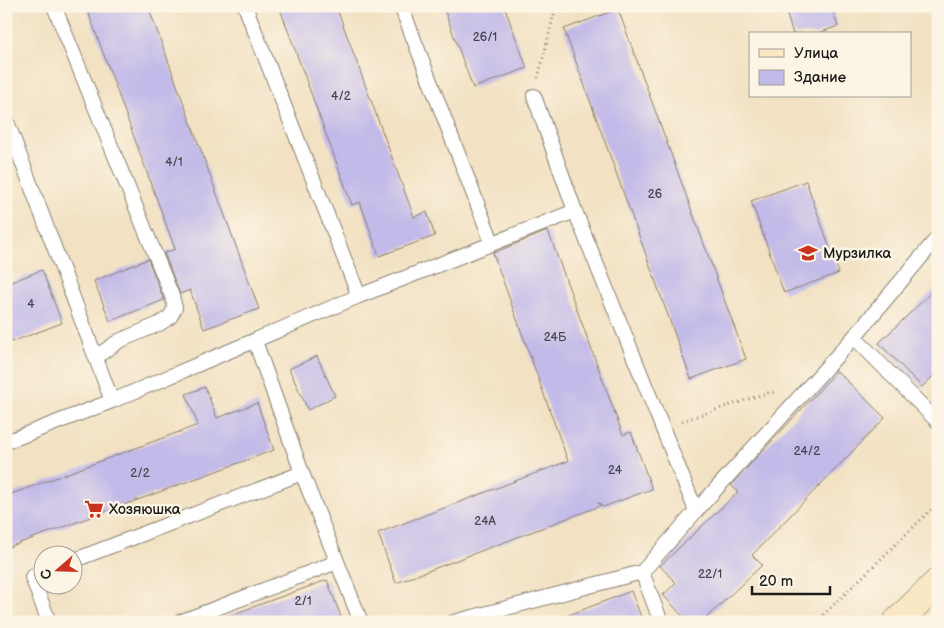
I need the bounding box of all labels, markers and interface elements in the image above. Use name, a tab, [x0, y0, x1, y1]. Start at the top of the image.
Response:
house number: 26/1	[473, 30, 497, 45]
legend	[749, 32, 912, 98]
text: Улица	[794, 44, 839, 63]
text: Здание	[794, 68, 846, 87]
house number: 4/2	[331, 89, 351, 104]
house number: 4/1	[165, 155, 183, 170]
house number: 26	[648, 187, 662, 202]
school or university icon: Мурзилка	[797, 242, 819, 264]
place label: Мурзилка	[823, 244, 892, 263]
house number: 4	[27, 297, 35, 312]
house number: 24Б	[544, 330, 567, 345]
house number: 24/2	[794, 444, 820, 459]
house number: 24	[608, 463, 623, 478]
house number: 2/2	[130, 466, 150, 481]
supermarket icon: Хозяюшка	[83, 498, 105, 520]
place label: Хозяюшка	[109, 500, 181, 519]
house number: 24А	[474, 514, 496, 529]
north arrow	[32, 546, 82, 596]
scale bar	[752, 563, 829, 595]
text: С	[37, 567, 56, 582]
house number: 22/1	[698, 567, 722, 582]
text: 20 m	[759, 572, 793, 591]
house number: 2/1	[294, 594, 312, 609]

